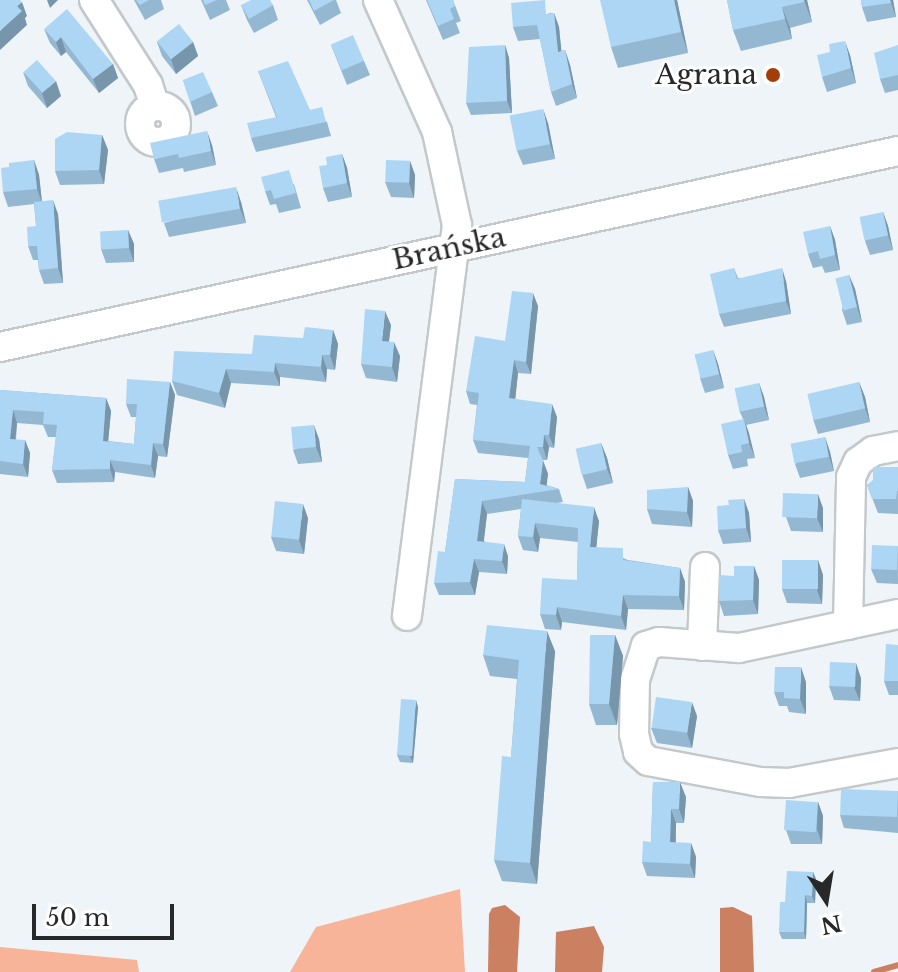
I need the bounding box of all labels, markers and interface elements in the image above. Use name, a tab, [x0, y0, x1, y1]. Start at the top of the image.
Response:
place label: Agrana	[655, 58, 757, 92]
marker: Agrana	[764, 66, 782, 84]
street label: Brańska	[389, 221, 509, 277]
north arrow	[786, 860, 866, 940]
scale bar	[36, 888, 178, 938]
text: 50 m	[46, 903, 109, 932]
text: N	[818, 909, 844, 939]

